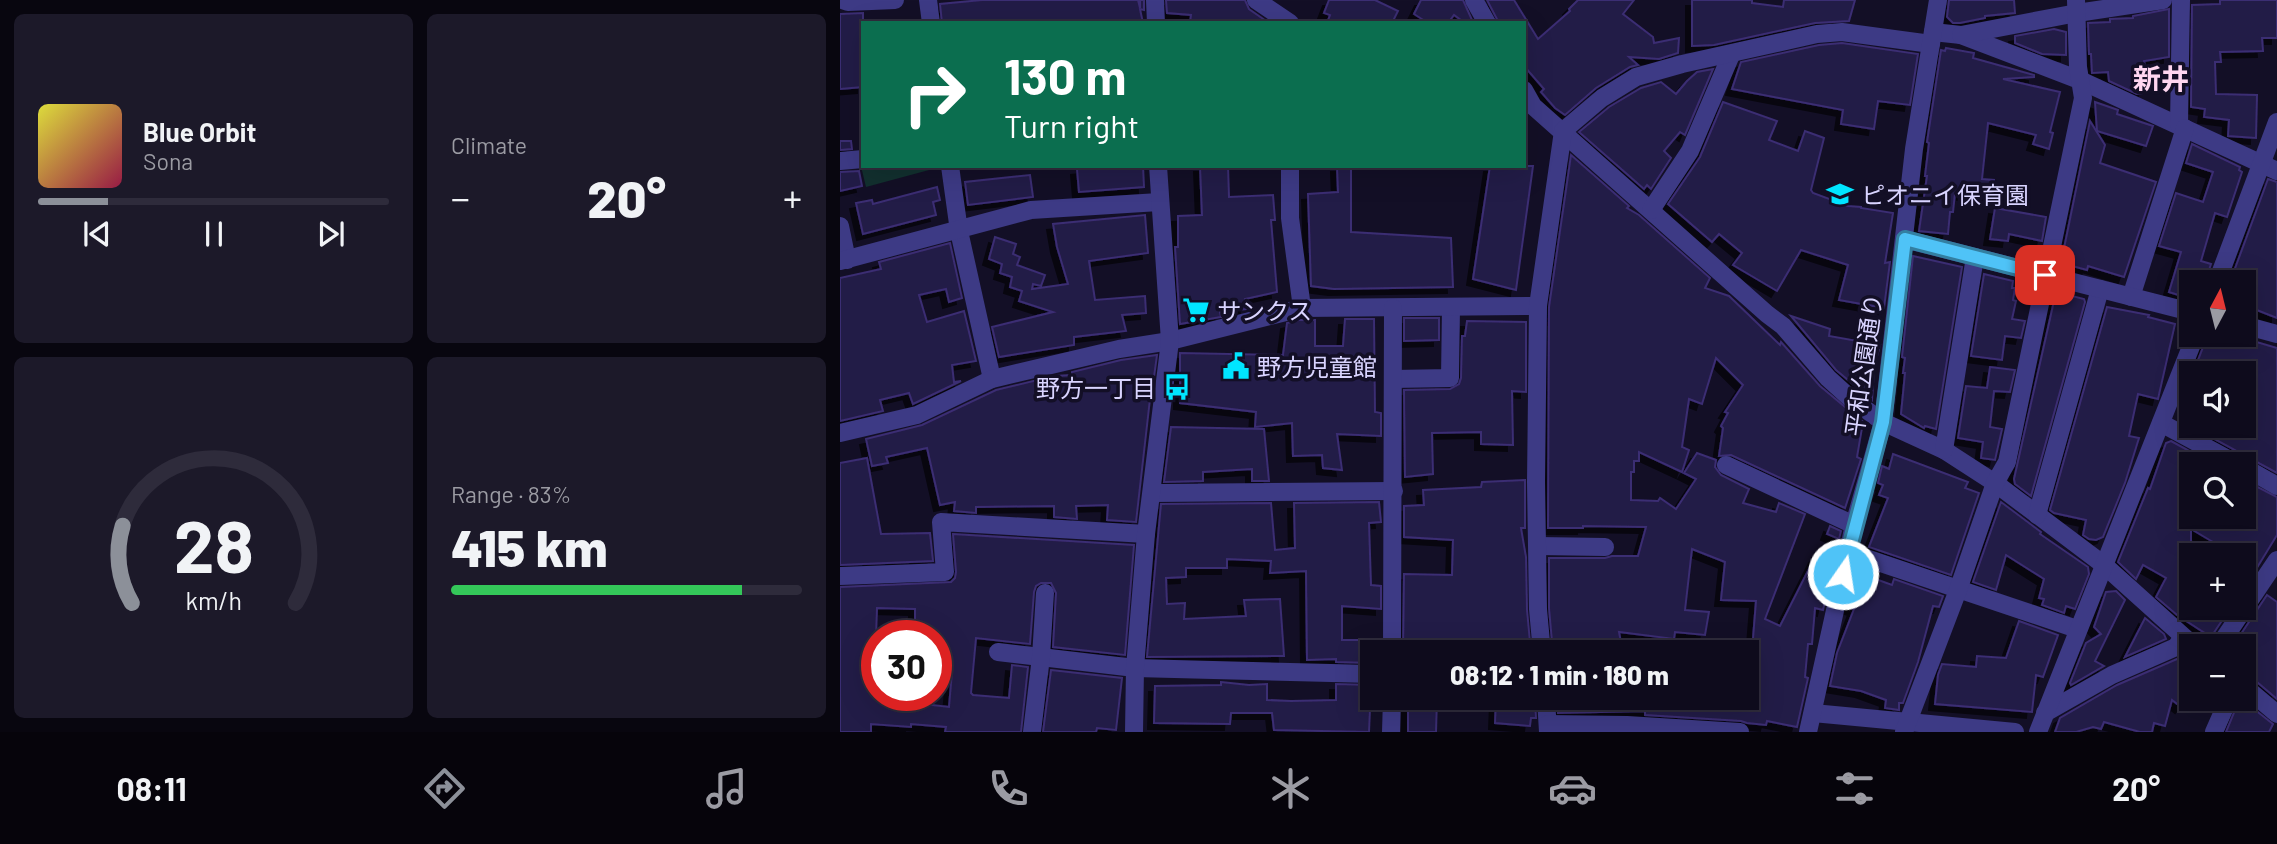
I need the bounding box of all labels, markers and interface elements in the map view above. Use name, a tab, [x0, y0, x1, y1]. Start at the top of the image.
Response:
text: 130 m	[1004, 46, 1126, 105]
icon: right	[889, 49, 980, 140]
district label: 新井	[2133, 61, 2189, 95]
text: Turn right	[1004, 106, 1139, 144]
text: Blue Orbit	[143, 116, 256, 147]
text: Climate	[451, 131, 527, 159]
text: Sona	[143, 147, 193, 175]
text: 20°	[587, 166, 666, 228]
text: −	[451, 174, 470, 220]
text: +	[783, 174, 802, 220]
school or university icon: ピオニイ保育園	[1825, 179, 1855, 209]
place label: ピオニイ保育園	[1861, 180, 2029, 209]
icon: previous	[78, 215, 116, 253]
icon: pause	[195, 215, 233, 253]
icon: next	[312, 215, 350, 253]
pin	[2015, 245, 2075, 305]
icon: arrive	[2026, 256, 2064, 294]
north arrow	[2179, 270, 2256, 346]
map controls	[2179, 270, 2256, 711]
street label: 平和公園通り	[1839, 292, 1887, 438]
supermarket icon: サンクス	[1181, 295, 1211, 325]
place label: サンクス	[1217, 296, 1312, 325]
public building icon: 野方児童館	[1221, 351, 1251, 381]
place label: 野方児童館	[1257, 352, 1377, 381]
button: sound	[2179, 361, 2256, 438]
bus stop icon: 野方一丁目	[1162, 372, 1192, 402]
place label: 野方一丁目	[1036, 373, 1156, 402]
button: search	[2179, 452, 2256, 529]
text: Range · 83%	[451, 480, 571, 508]
text: 28	[173, 501, 254, 589]
text: 415 km	[451, 515, 608, 577]
position arrow	[1806, 537, 1880, 611]
button: +	[2179, 543, 2256, 620]
text: km/h	[185, 585, 242, 615]
speed limit sign: 30	[861, 620, 952, 711]
button: −	[2179, 634, 2256, 711]
text: 08:12 · 1 min · 180 m	[1450, 659, 1669, 690]
icon: directions	[420, 764, 469, 813]
icon: music	[702, 764, 751, 813]
icon: phone	[984, 764, 1033, 813]
icon: climate	[1266, 764, 1315, 813]
icon: car	[1548, 764, 1597, 813]
icon: filters	[1830, 764, 1879, 813]
text: 08:11	[117, 769, 187, 807]
text: 20°	[2112, 769, 2160, 807]

